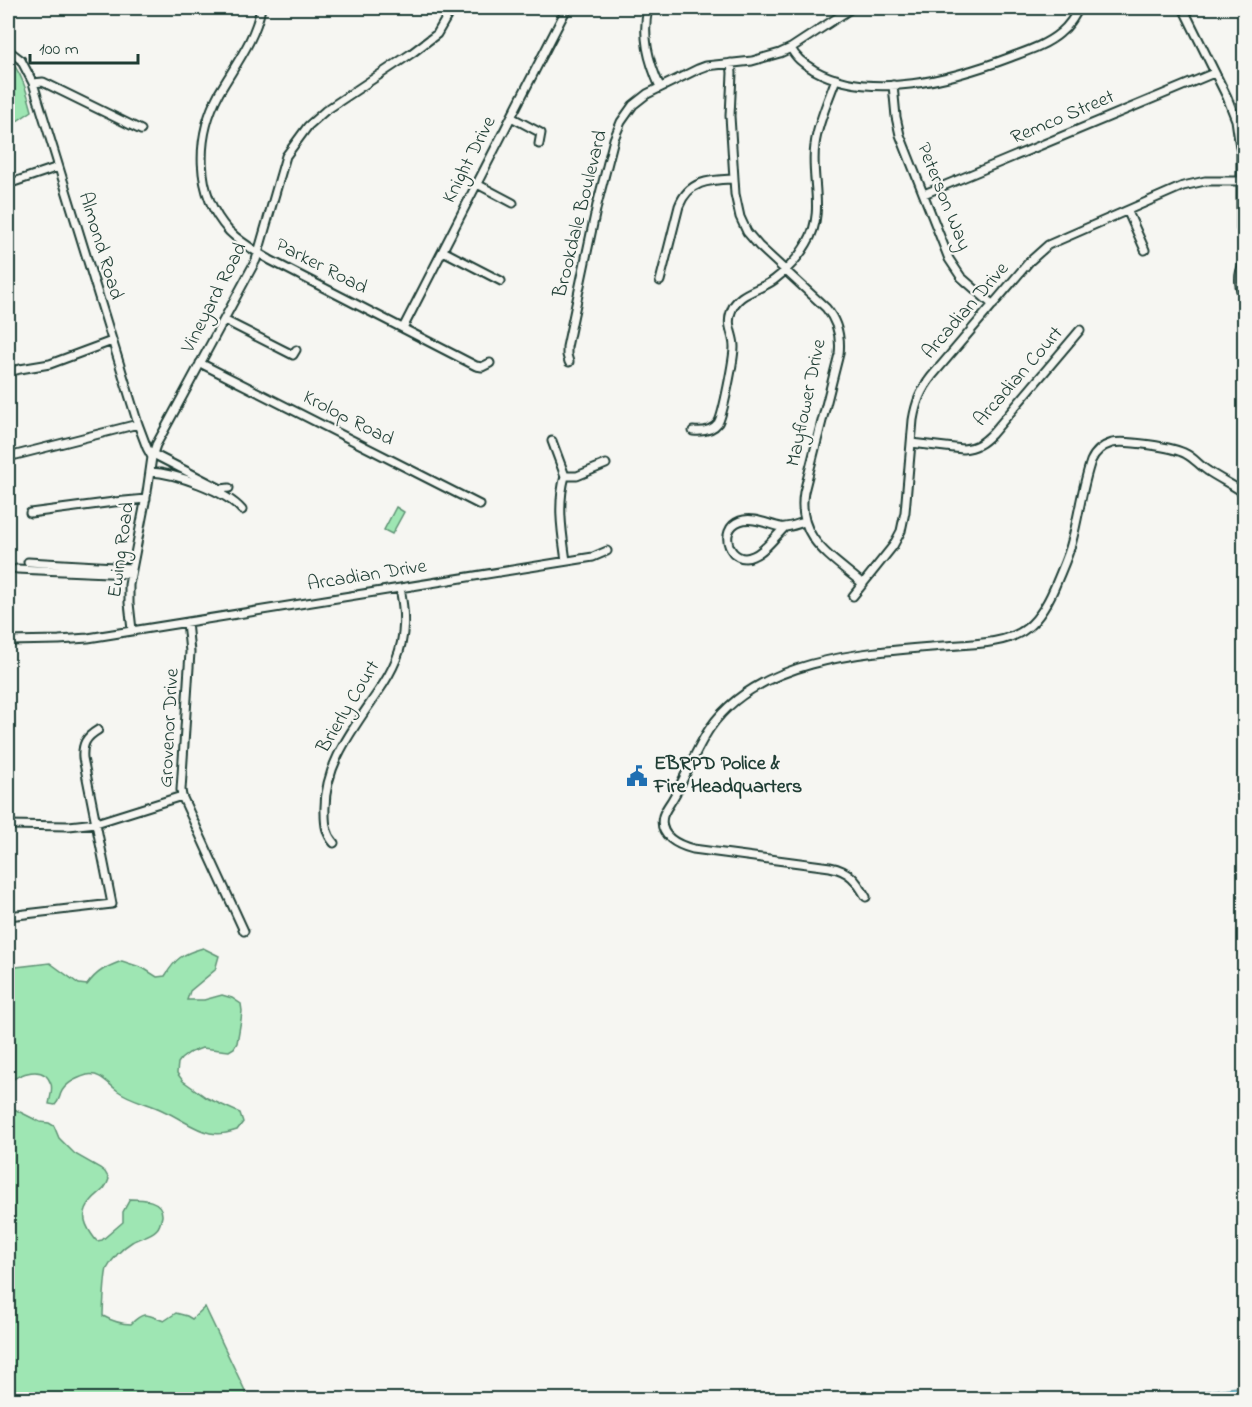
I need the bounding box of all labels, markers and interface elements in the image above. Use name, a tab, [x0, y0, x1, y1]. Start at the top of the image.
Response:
scale bar	[30, 27, 138, 65]
text: 100 m	[39, 37, 79, 63]
street label: Remco Street	[1007, 83, 1120, 153]
street label: Knight Drive	[436, 111, 505, 209]
street label: Brookdale Boulevard	[546, 127, 616, 302]
street label: Peterson Way	[908, 139, 978, 255]
street label: Almond Road	[70, 189, 130, 303]
street label: Parker Road	[270, 231, 372, 303]
street label: Vineyard Road	[174, 238, 255, 359]
street label: Arcadian Drive	[916, 256, 1016, 366]
street label: Arcadian Court	[967, 320, 1071, 433]
street label: Mayflower Drive	[779, 337, 835, 469]
street label: Krolop Road	[297, 384, 399, 454]
street label: Ewing Road	[101, 500, 144, 600]
street label: Arcadian Drive	[305, 552, 429, 600]
street label: Brierly Court	[309, 655, 388, 760]
street label: Grovenor Drive	[152, 667, 188, 788]
place label: EBRPD Police & Fire Headquarters	[653, 750, 802, 802]
public building icon: EBRPD Police & Fire Headquarters	[625, 764, 649, 788]

